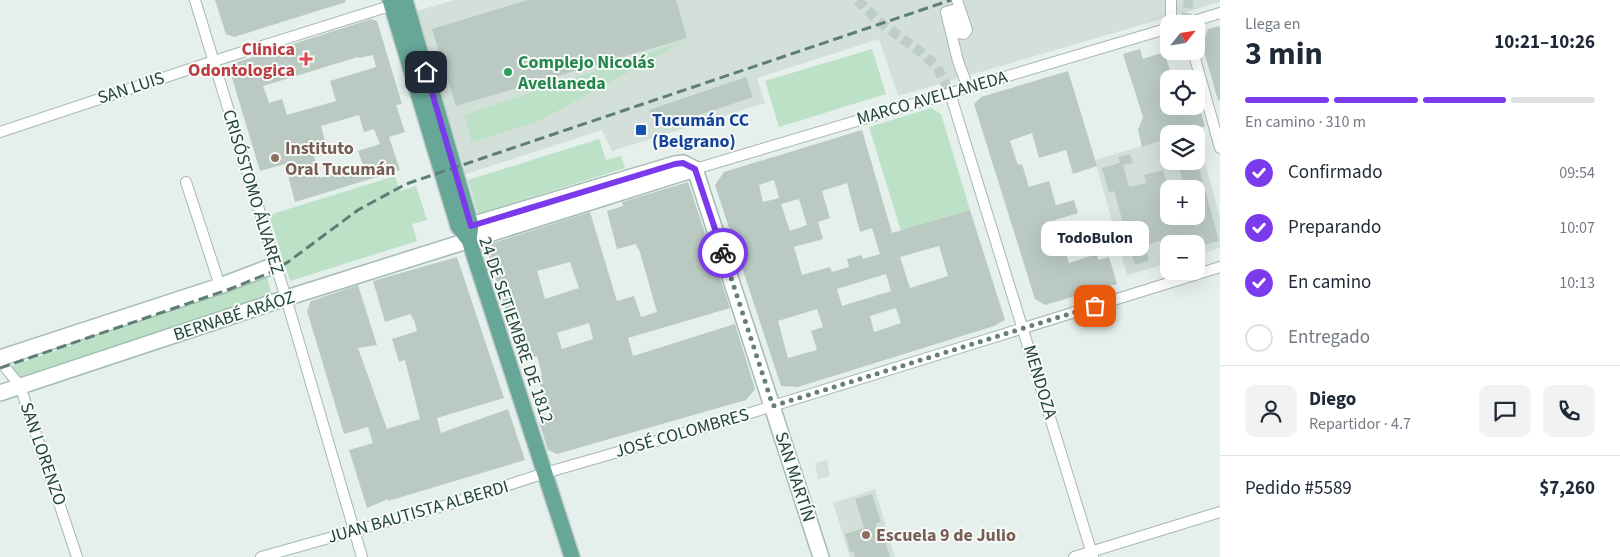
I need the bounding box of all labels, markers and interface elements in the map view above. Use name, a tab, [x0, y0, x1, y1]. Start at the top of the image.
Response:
text: Llega en	[1245, 13, 1300, 35]
north arrow	[1160, 15, 1205, 60]
map controls	[1160, 15, 1205, 280]
text: 10:21–10:26	[1494, 29, 1595, 56]
text: 3 min	[1245, 31, 1323, 77]
place label: Clinica Odontologica	[188, 37, 295, 83]
place label: Complejo Nicolás Avellaneda	[517, 50, 655, 96]
pin	[405, 51, 447, 93]
marker: Clinica Odontologica	[299, 52, 313, 66]
icon: home	[412, 58, 440, 86]
street label: MARCO AVELLANEDA	[854, 64, 1011, 131]
street label: SAN LUIS	[94, 65, 168, 111]
marker: Complejo Nicolás Avellaneda	[502, 66, 514, 78]
button: locate	[1160, 70, 1205, 115]
street label: CRISÓSTOMO ÁLVAREZ	[216, 106, 290, 278]
place label: Tucumán CC (Belgrano)	[652, 108, 750, 154]
text: En camino · 310 m	[1245, 111, 1366, 133]
marker: Tucumán CC (Belgrano)	[634, 123, 648, 137]
button: layers	[1160, 125, 1205, 170]
place label: Instituto Oral Tucumán	[285, 136, 396, 182]
marker: Instituto Oral Tucumán	[269, 152, 281, 164]
icon: check	[1245, 159, 1273, 187]
text: Confirmado	[1288, 159, 1383, 186]
text: 09:54	[1559, 162, 1595, 184]
button: +	[1160, 180, 1205, 225]
icon: check	[1245, 214, 1273, 242]
text: Preparando	[1288, 214, 1381, 241]
text: 10:07	[1559, 217, 1595, 239]
callout: TodoBulon	[1041, 221, 1149, 256]
text: TodoBulon	[1057, 227, 1133, 249]
courier	[698, 228, 748, 278]
street label: 24 DE SETIEMBRE DE 1812	[472, 233, 560, 427]
button: −	[1160, 235, 1205, 280]
icon: bike	[709, 239, 737, 267]
icon: check	[1245, 269, 1273, 297]
text: En camino	[1288, 269, 1371, 296]
text: 10:13	[1559, 272, 1595, 294]
street label: BERNABÉ ARÁOZ	[170, 285, 298, 347]
pin	[1074, 285, 1116, 327]
icon: bag	[1081, 292, 1109, 320]
text: Entregado	[1288, 324, 1370, 351]
street label: MENDOZA	[1017, 342, 1063, 422]
button: person	[1245, 385, 1297, 437]
button: chat	[1479, 385, 1531, 437]
button: phone	[1543, 385, 1595, 437]
text: Diego	[1309, 386, 1356, 413]
street label: SAN LORENZO	[14, 399, 72, 509]
street label: JOSÉ COLOMBRES	[612, 402, 752, 464]
text: Repartidor · 4.7	[1309, 413, 1411, 435]
street label: SAN MARTÍN	[769, 429, 821, 525]
street label: JUAN BAUTISTA ALBERDI	[325, 474, 511, 550]
text: Pedido #5589	[1245, 475, 1352, 502]
text: $7,260	[1539, 475, 1595, 502]
place label: Escuela 9 de Julio	[876, 523, 1016, 548]
marker: Escuela 9 de Julio	[860, 529, 872, 541]

